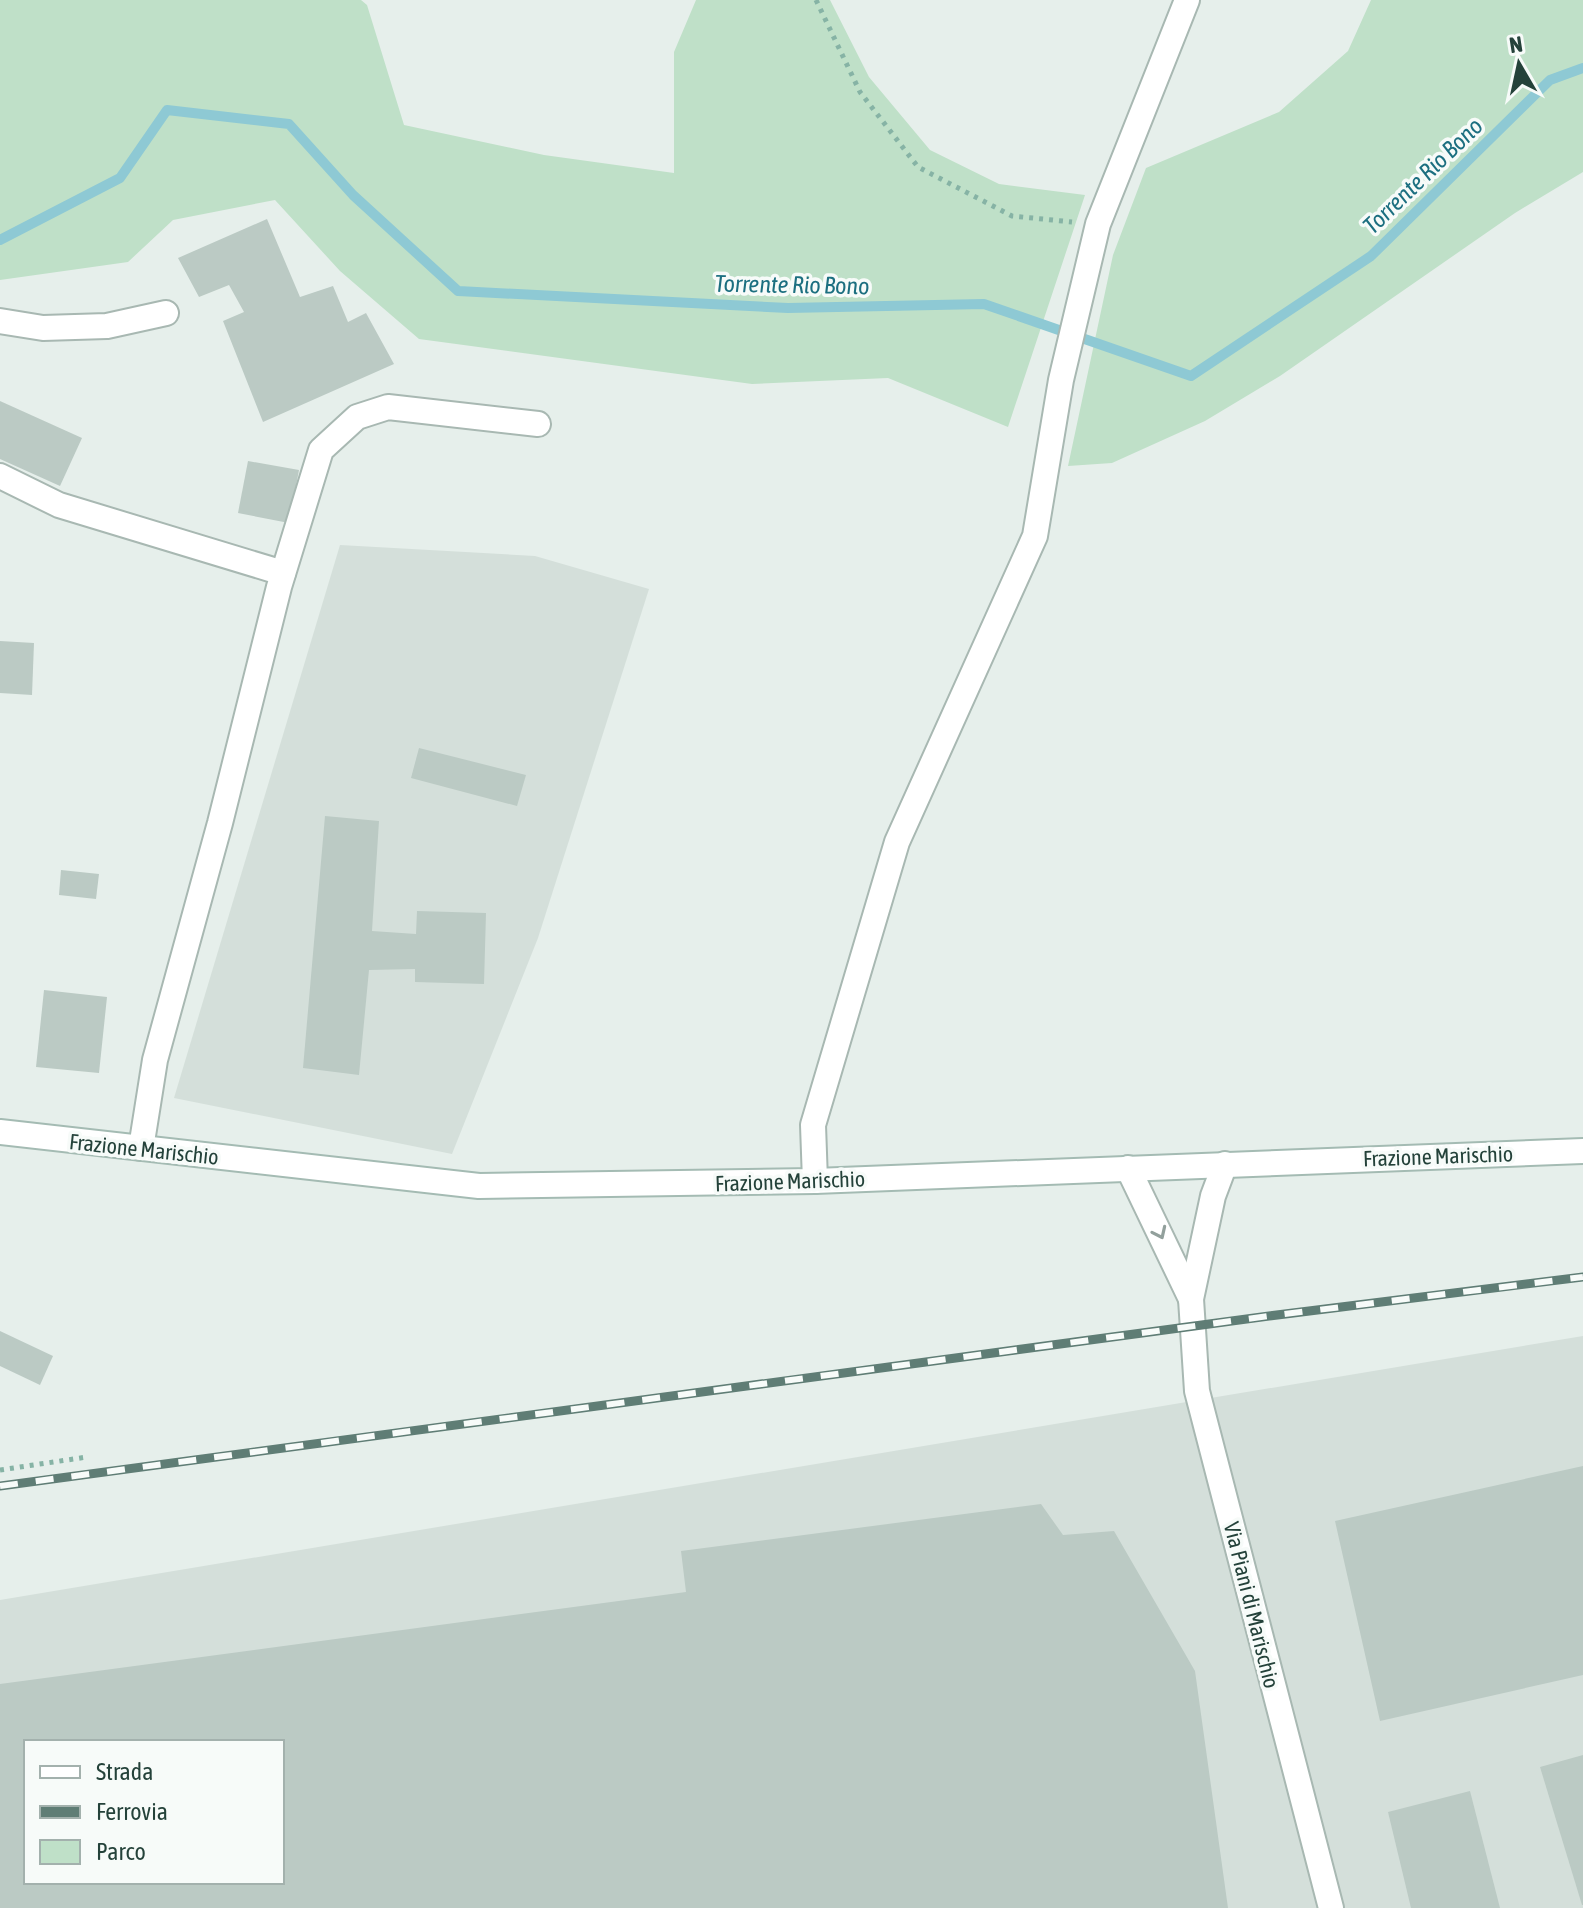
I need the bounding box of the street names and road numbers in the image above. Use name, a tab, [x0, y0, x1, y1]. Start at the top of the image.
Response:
street label: Frazione Marischio	[68, 1128, 220, 1170]
street label: Frazione Marischio	[1362, 1140, 1514, 1172]
street label: Frazione Marischio	[714, 1165, 866, 1197]
street label: Via Piani di Marischio	[1219, 1519, 1285, 1691]

